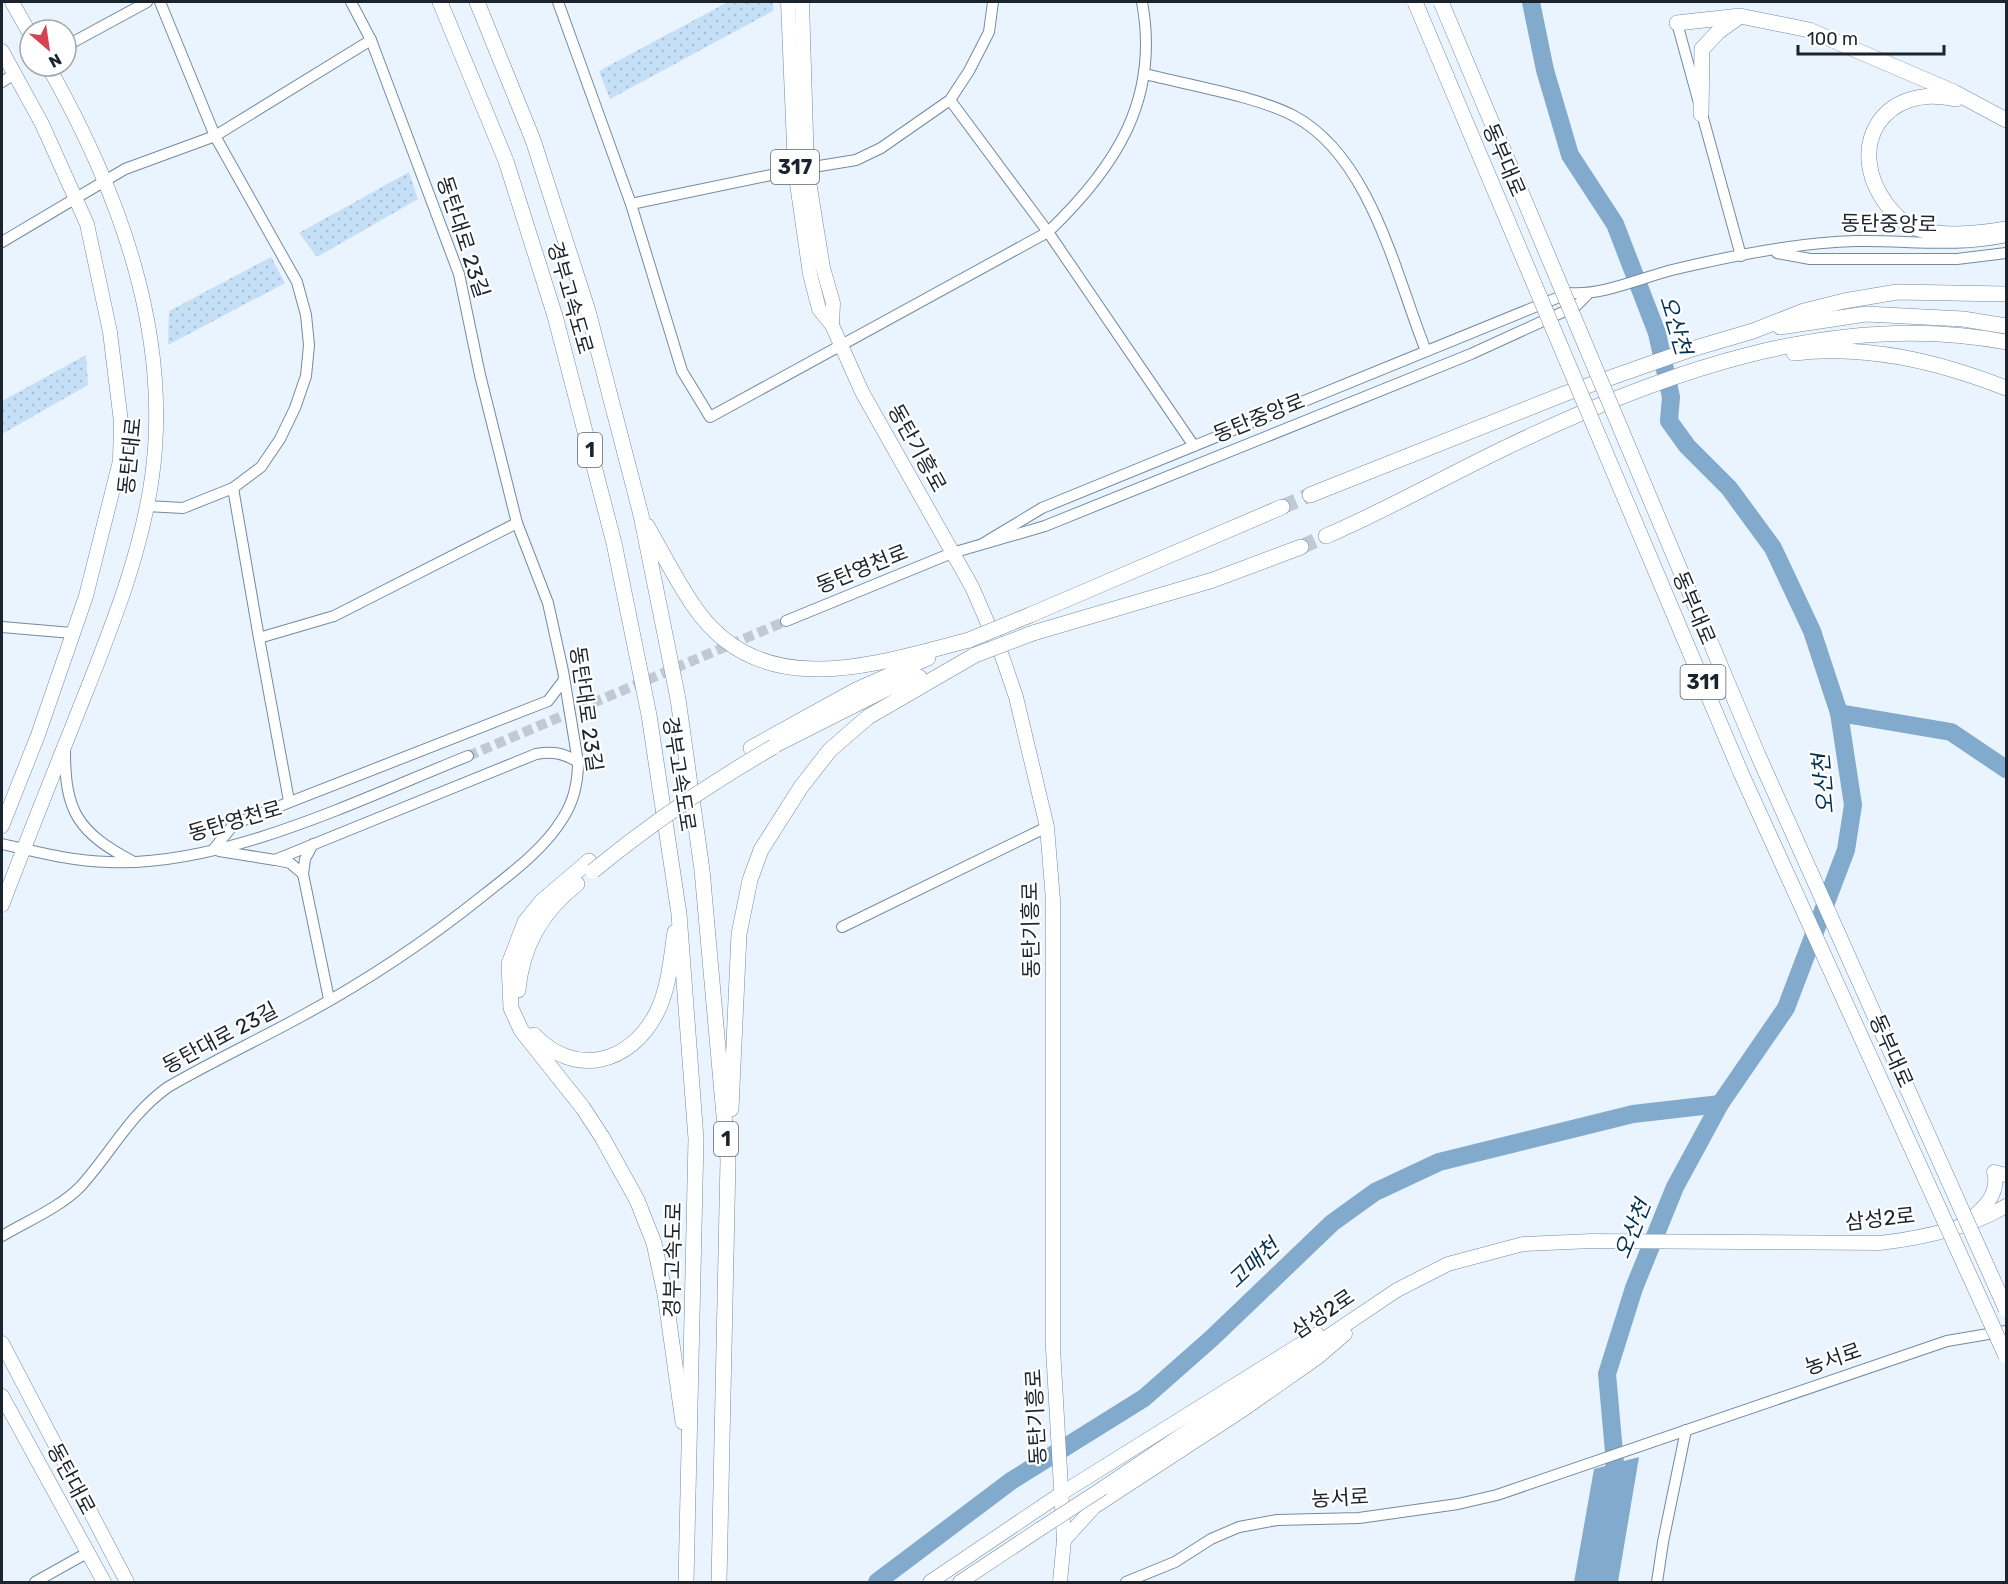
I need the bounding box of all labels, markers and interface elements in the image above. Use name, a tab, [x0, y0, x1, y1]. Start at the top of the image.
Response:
north arrow	[18, 18, 78, 78]
scale bar	[1798, 18, 1944, 56]
text: 100 m	[1807, 28, 1858, 50]
text: N	[45, 50, 65, 72]
street label: 동부대로	[1478, 119, 1531, 200]
road number: 317	[771, 150, 819, 184]
street label: 동탄대로 23길	[432, 173, 495, 301]
street label: 동탄중앙로	[1840, 210, 1938, 237]
street label: 경부고속도로	[542, 239, 598, 357]
water label: 오산천	[1654, 292, 1698, 361]
street label: 동탄중앙로	[1209, 388, 1308, 447]
street label: 동탄기흥로	[883, 399, 952, 496]
street label: 동탄대로	[113, 416, 146, 496]
road number: 1	[578, 433, 602, 467]
street label: 동탄영천로	[812, 539, 911, 598]
street label: 동부대로	[1668, 567, 1721, 648]
street label: 동탄대로 23길	[565, 644, 608, 773]
road number: 311	[1680, 665, 1726, 699]
street label: 경부고속도로	[658, 715, 701, 833]
water label: 오산천	[1807, 750, 1840, 815]
street label: 동탄영천로	[185, 795, 285, 846]
street label: 동탄기흥로	[1017, 881, 1044, 979]
street label: 동탄대로 23길	[158, 997, 282, 1078]
street label: 동부대로	[1864, 1010, 1919, 1091]
road number: 1	[714, 1122, 738, 1156]
water label: 오산천	[1609, 1193, 1657, 1262]
street label: 경부고속도로	[659, 1202, 686, 1318]
street label: 삼성2로	[1844, 1202, 1916, 1235]
water label: 고매천	[1222, 1231, 1287, 1294]
street label: 삼성2로	[1287, 1284, 1359, 1344]
street label: 농서로	[1801, 1337, 1864, 1380]
street label: 동탄기흥로	[1020, 1368, 1051, 1466]
street label: 동탄대로	[42, 1439, 101, 1519]
street label: 농서로	[1310, 1484, 1370, 1512]

